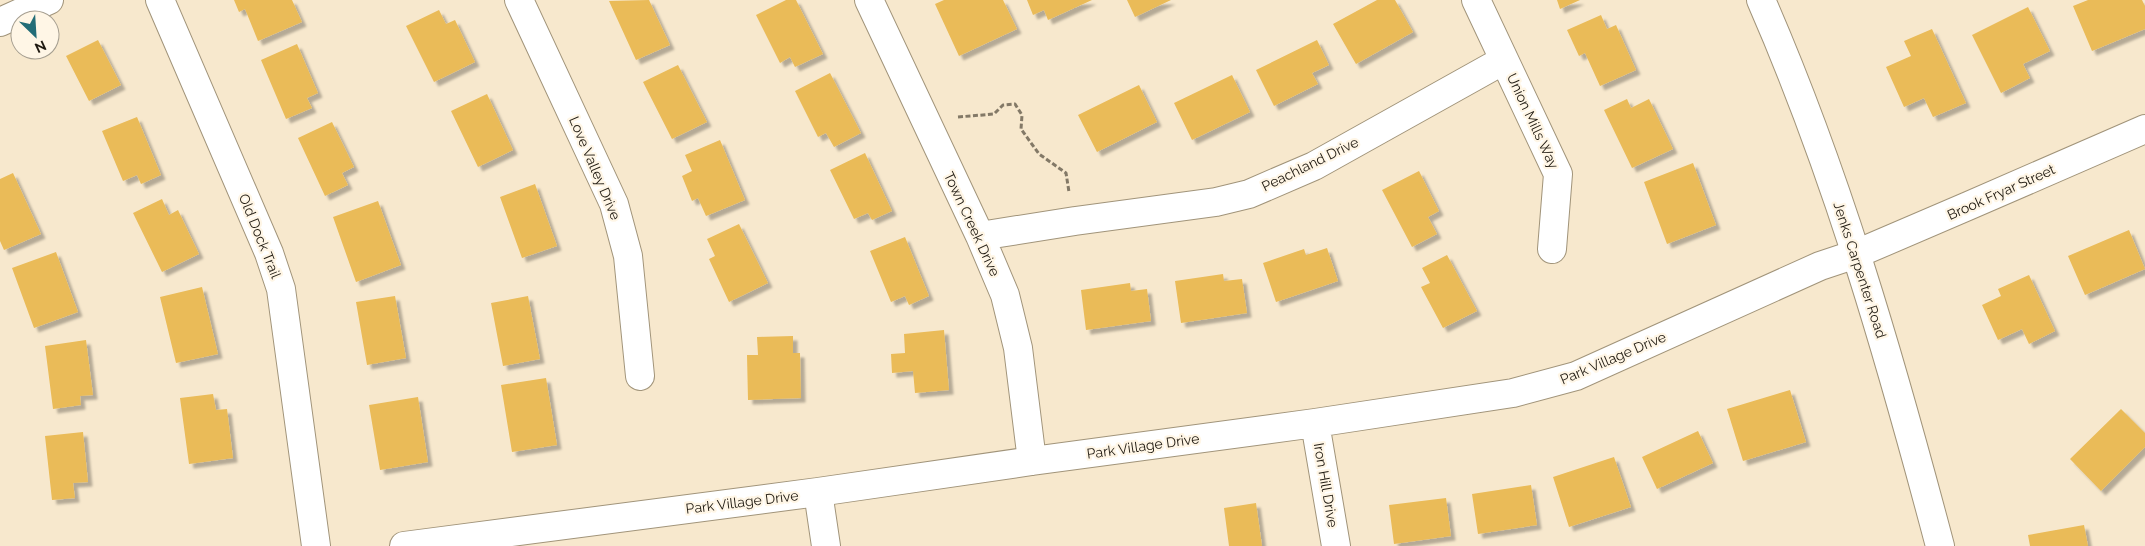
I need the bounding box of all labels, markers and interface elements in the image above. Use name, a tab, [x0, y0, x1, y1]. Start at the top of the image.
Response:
north arrow	[10, 10, 60, 60]
text: N	[32, 37, 49, 56]
street label: Union Mills Way	[1504, 71, 1562, 172]
street label: Love Valley Drive	[566, 114, 624, 222]
street label: Peachland Drive	[1259, 134, 1361, 194]
street label: Brook Fryar Street	[1945, 161, 2058, 223]
street label: Town Creek Drive	[941, 169, 1003, 279]
street label: Old Dock Trail	[236, 191, 284, 281]
street label: Jenks Carpenter Road	[1830, 200, 1890, 340]
street label: Park Village Drive	[1558, 328, 1668, 388]
street label: Park Village Drive	[1086, 430, 1200, 462]
street label: Iron Hill Drive	[1311, 441, 1341, 529]
street label: Park Village Drive	[685, 487, 799, 517]

